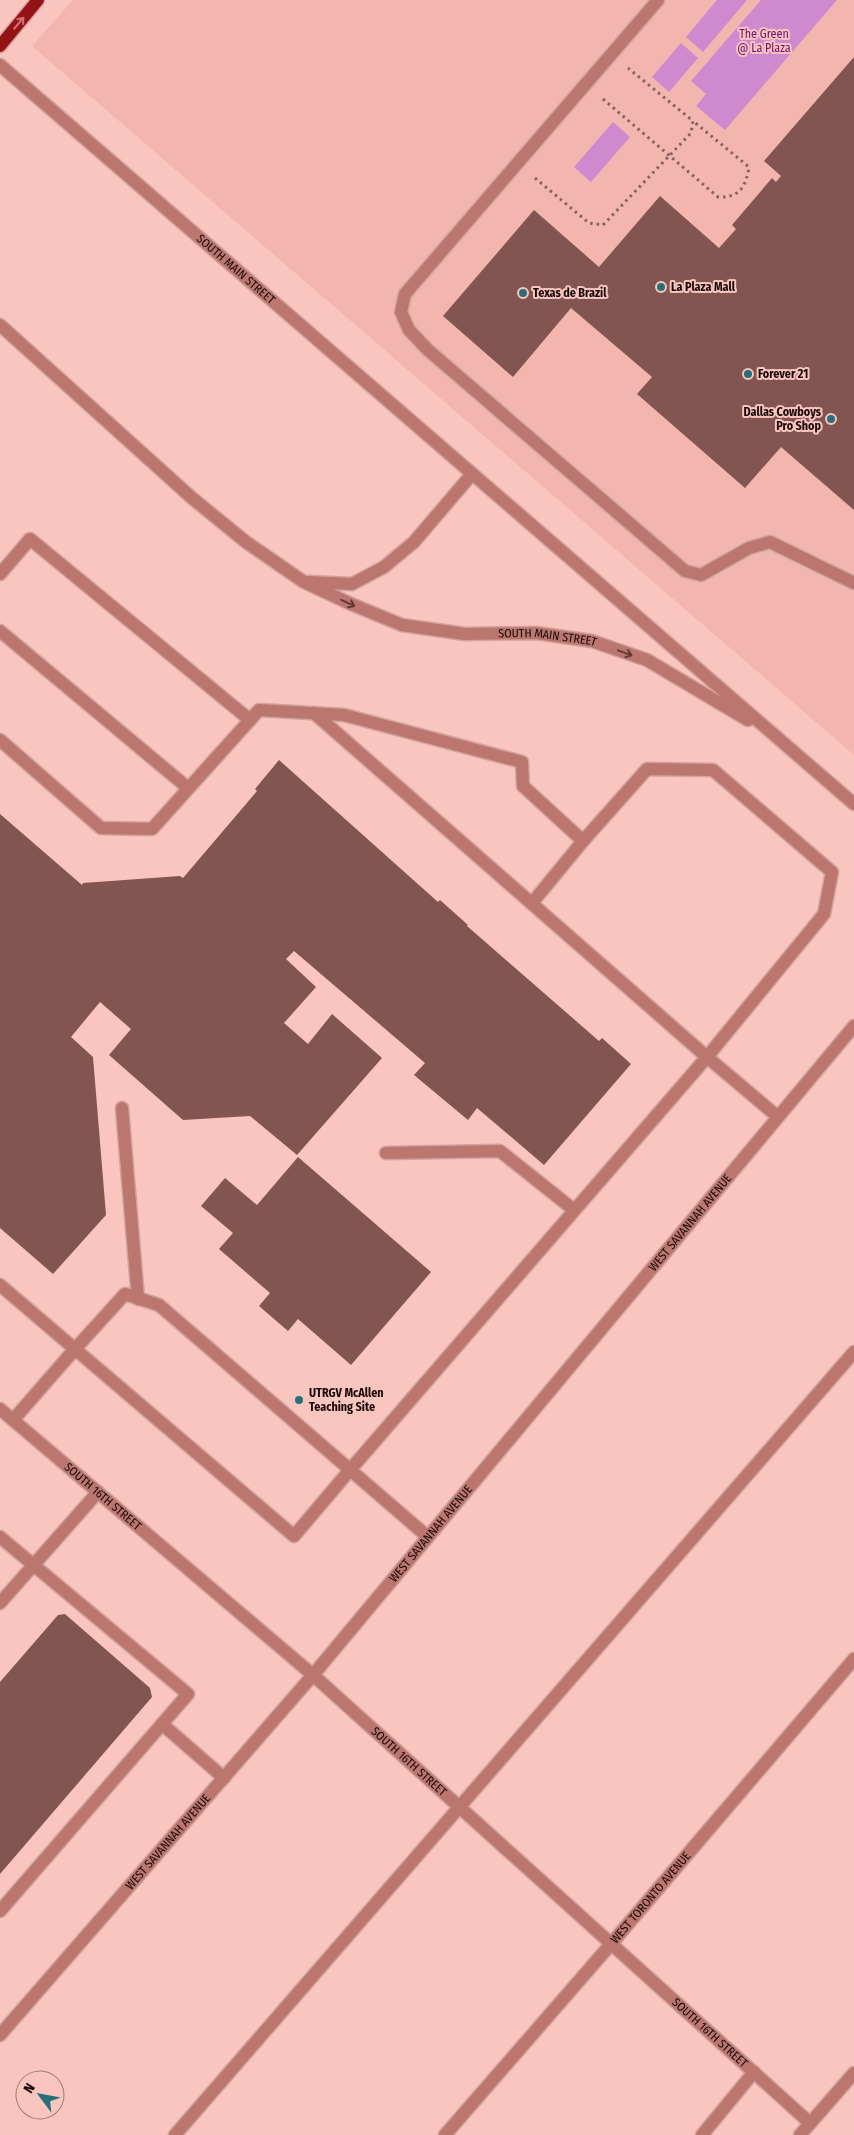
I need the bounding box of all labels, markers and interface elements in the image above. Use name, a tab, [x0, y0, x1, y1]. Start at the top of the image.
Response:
one-way arrow	[14, 17, 25, 30]
park label: The Green @ La Plaza	[737, 27, 791, 55]
street label: SOUTH MAIN STREET	[194, 231, 278, 307]
place label: La Plaza Mall	[671, 280, 736, 294]
marker: La Plaza Mall	[655, 281, 667, 293]
place label: Texas de Brazil	[533, 286, 607, 300]
marker: Texas de Brazil	[517, 287, 529, 299]
place label: Forever 21	[758, 367, 808, 381]
marker: Forever 21	[742, 368, 754, 380]
place label: Dallas Cowboys Pro Shop	[744, 405, 822, 433]
marker: Dallas Cowboys Pro Shop	[825, 413, 837, 425]
one-way arrow	[340, 599, 355, 608]
street label: SOUTH MAIN STREET	[498, 626, 599, 649]
one-way arrow	[617, 649, 633, 658]
street label: WEST SAVANNAH AVENUE	[646, 1171, 735, 1274]
place label: UTRGV McAllen Teaching Site	[309, 1386, 384, 1414]
marker: UTRGV McAllen Teaching Site	[293, 1394, 305, 1406]
street label: SOUTH 16TH STREET	[62, 1460, 145, 1533]
street label: WEST SAVANNAH AVENUE	[386, 1482, 475, 1585]
street label: SOUTH 16TH STREET	[368, 1724, 450, 1799]
street label: WEST SAVANNAH AVENUE	[123, 1791, 213, 1892]
street label: WEST TORONTO AVENUE	[608, 1849, 694, 1946]
street label: SOUTH 16TH STREET	[669, 1995, 751, 2071]
north arrow	[15, 2070, 65, 2120]
text: N	[20, 2080, 39, 2096]

